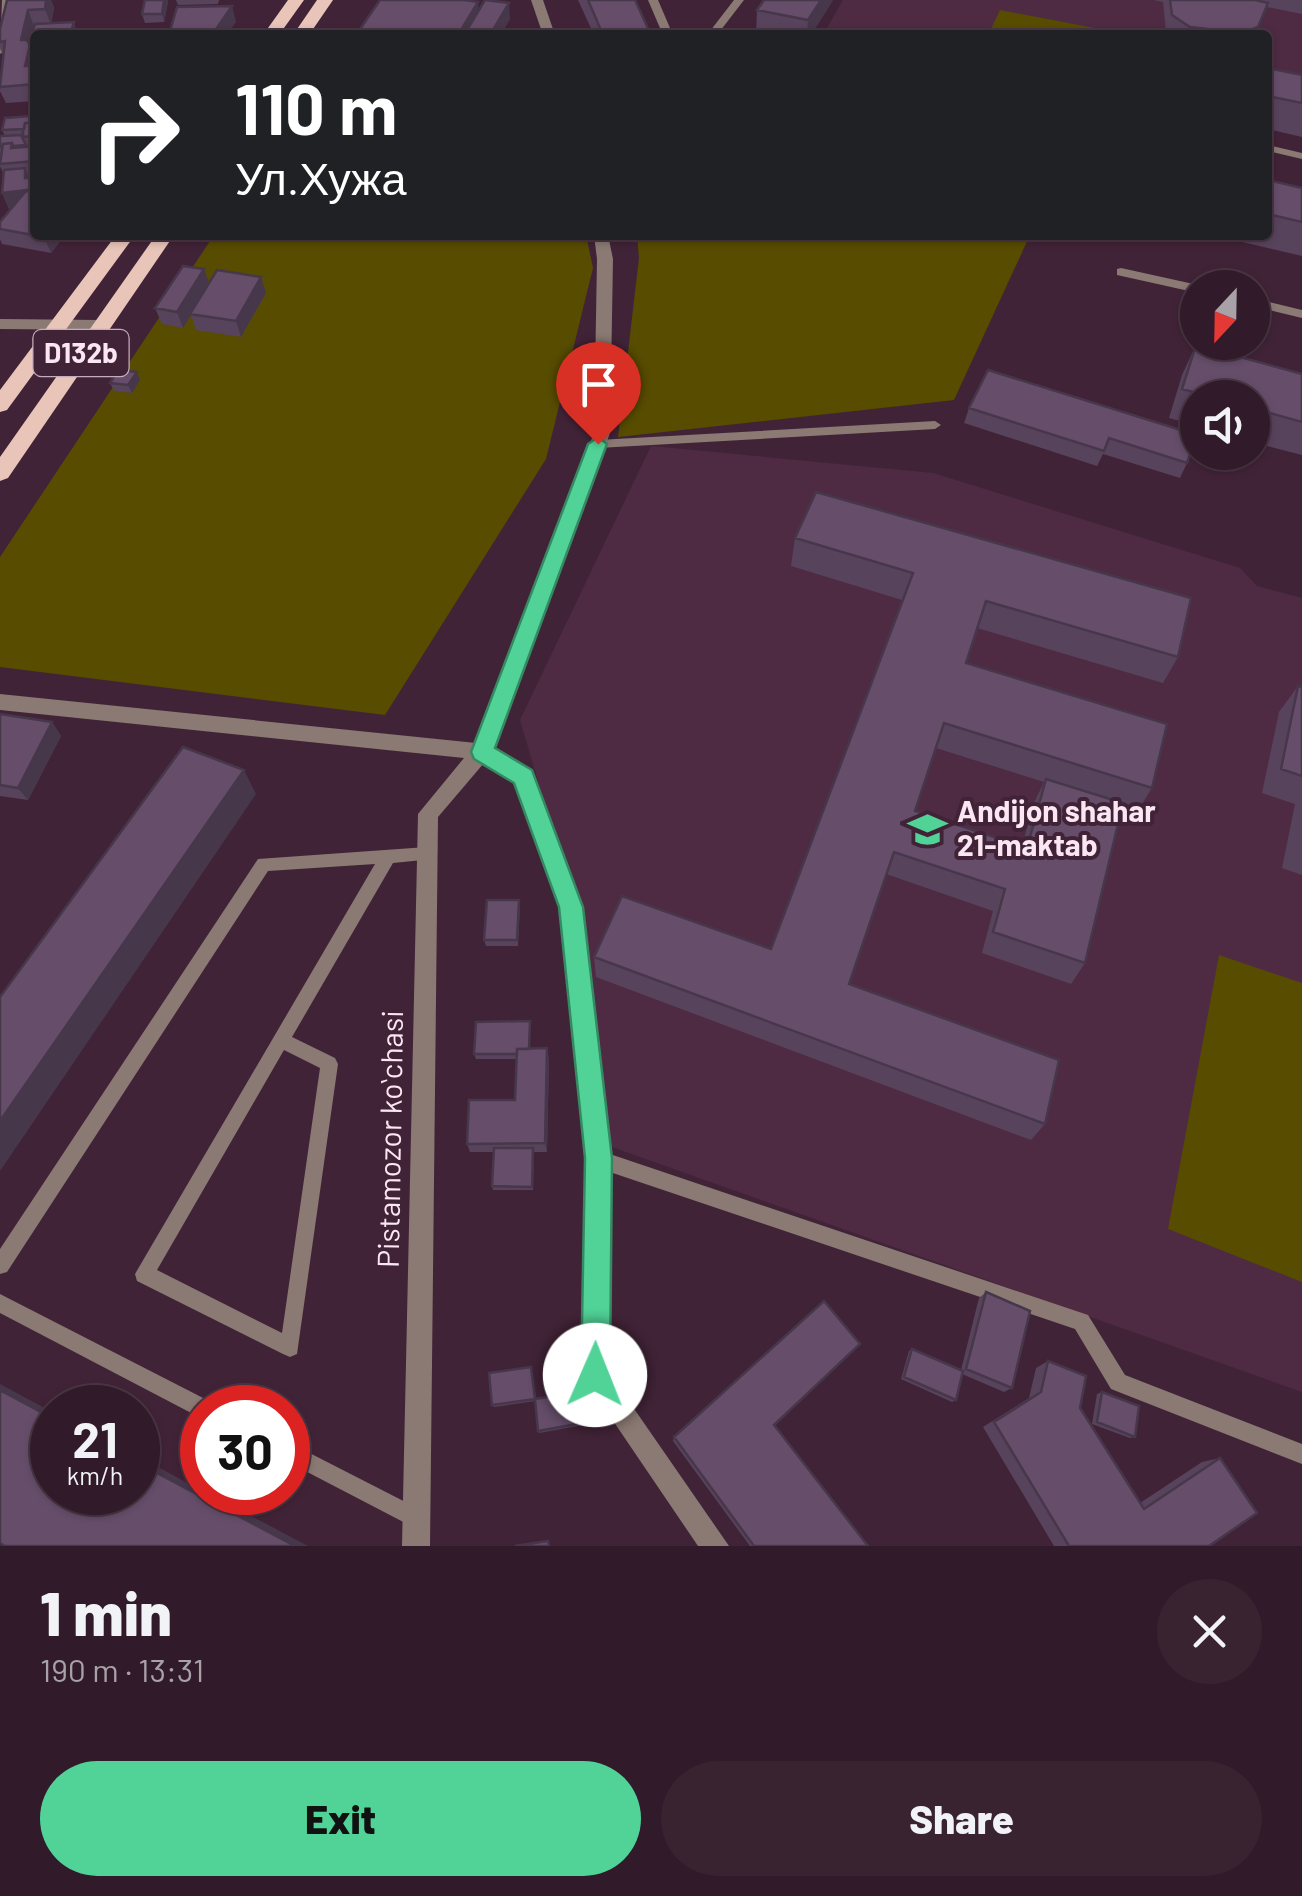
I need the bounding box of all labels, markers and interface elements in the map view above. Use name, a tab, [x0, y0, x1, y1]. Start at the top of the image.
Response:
text: 110 m	[235, 65, 397, 149]
icon: right	[70, 70, 200, 200]
text: Ул.Хужа	[235, 150, 407, 204]
north arrow	[1180, 270, 1270, 360]
map controls	[1180, 270, 1270, 470]
road number: D132b	[34, 330, 128, 376]
pin	[556, 342, 641, 445]
icon: arrive	[571, 357, 626, 412]
button: sound	[1180, 380, 1270, 470]
place label: Andijon shahar 21-maktab	[957, 792, 1156, 862]
school or university icon: Andijon shahar 21-maktab	[906, 808, 948, 850]
street label: Pistamozor koʻchasi	[369, 1010, 409, 1268]
position arrow	[543, 1323, 647, 1427]
speed limit sign: 30	[180, 1385, 310, 1515]
text: 21	[72, 1408, 118, 1468]
text: km/h	[67, 1460, 123, 1490]
text: 1 min	[40, 1576, 172, 1648]
button: close	[1157, 1579, 1262, 1684]
text: 190 m · 13:31	[40, 1650, 204, 1688]
button: Exit	[40, 1761, 641, 1876]
button: Share	[661, 1761, 1262, 1876]

